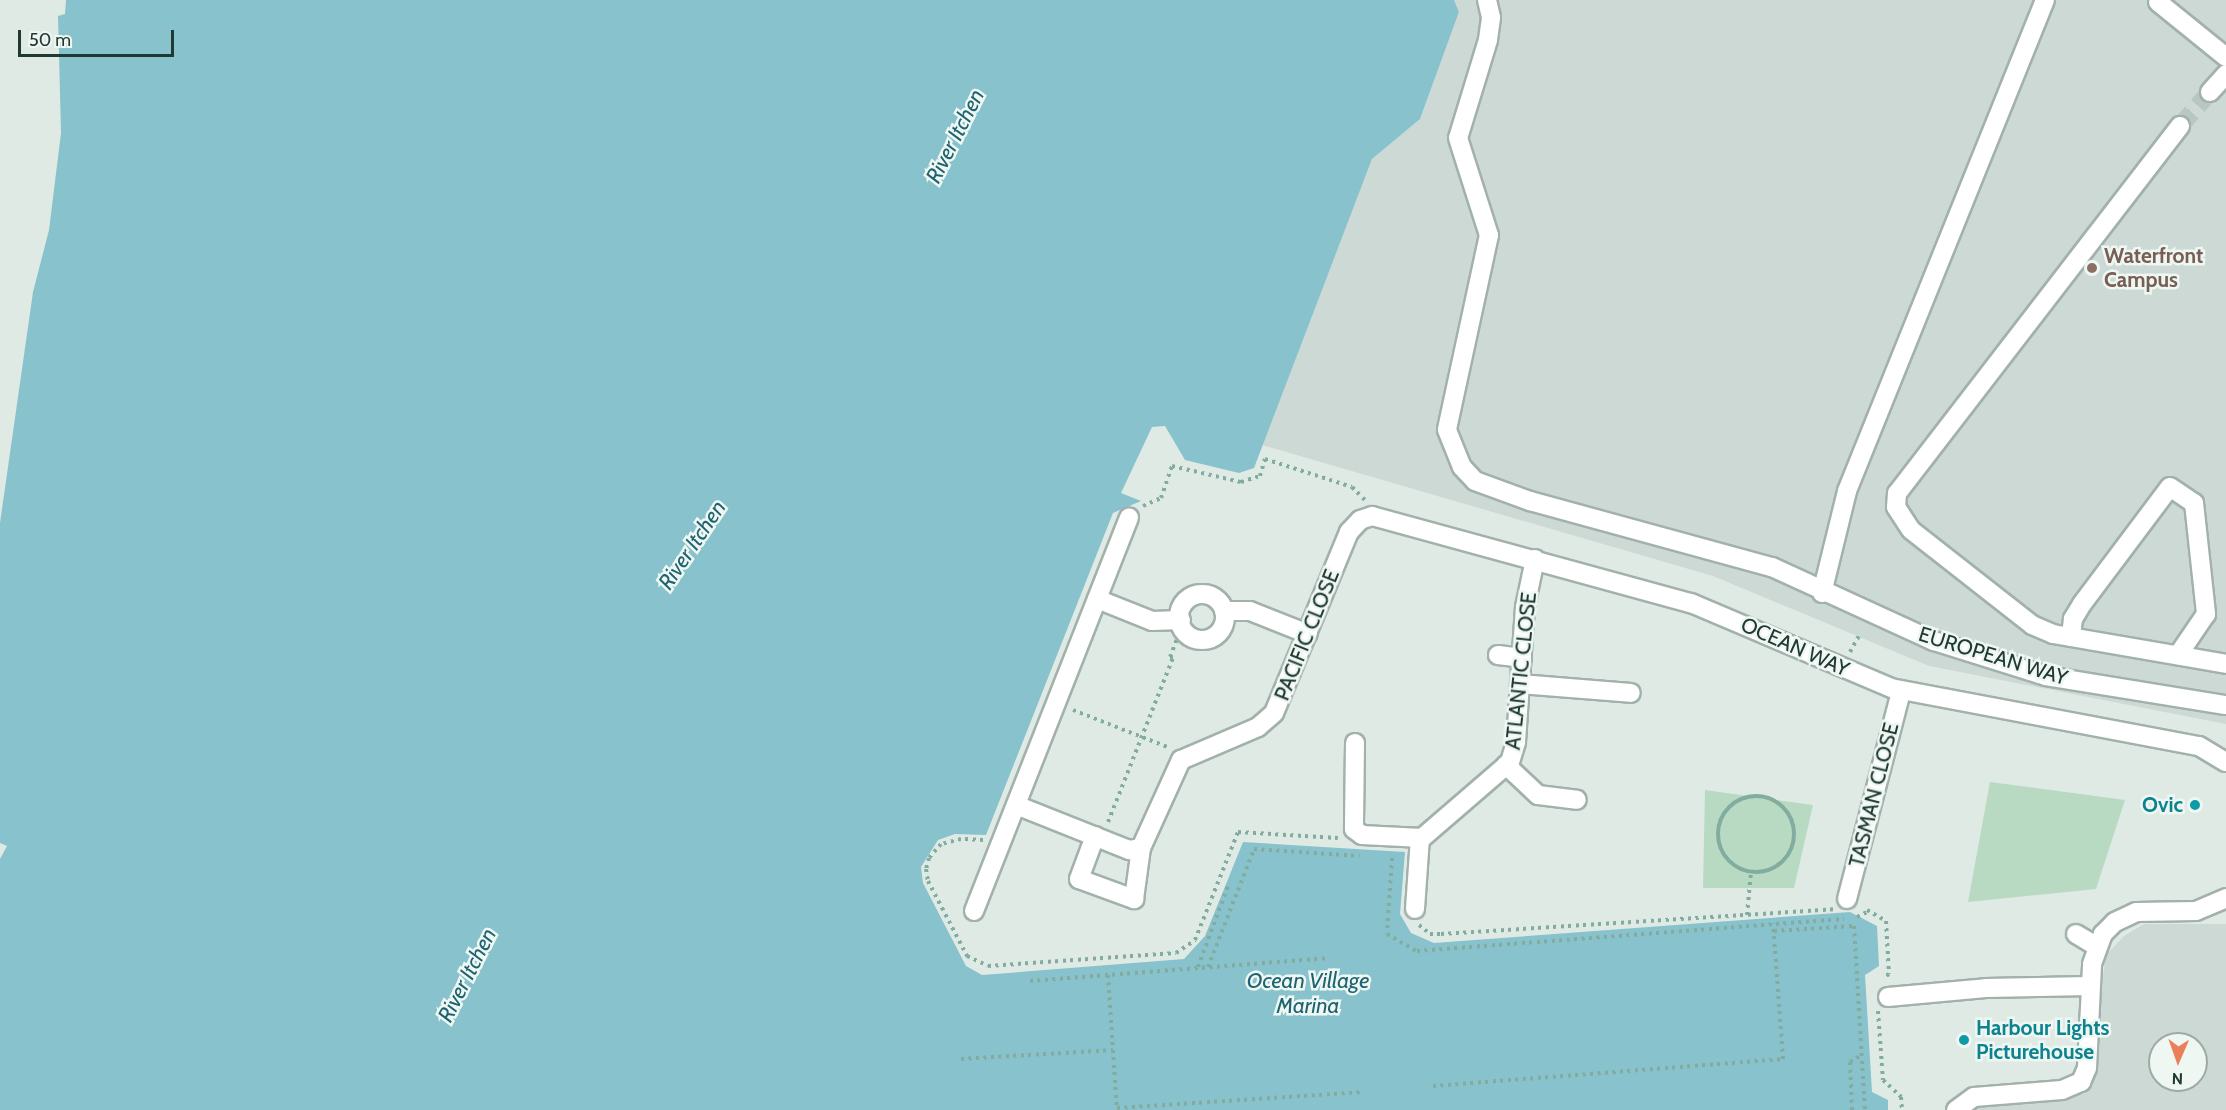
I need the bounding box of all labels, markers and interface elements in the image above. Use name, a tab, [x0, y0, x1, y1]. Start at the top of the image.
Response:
scale bar	[21, 18, 177, 56]
text: 50 m	[29, 29, 71, 51]
water label: River Itchen	[920, 85, 990, 187]
place label: Waterfront Campus	[2104, 243, 2203, 293]
marker: Waterfront Campus	[2085, 261, 2099, 275]
water label: River Itchen	[653, 495, 731, 595]
street label: PACIFIC CLOSE	[1269, 566, 1345, 704]
street label: ATLANTIC CLOSE	[1500, 591, 1542, 751]
street label: OCEAN WAY	[1737, 612, 1853, 682]
street label: EUROPEAN WAY	[1916, 621, 2070, 691]
street label: TASMAN CLOSE	[1844, 720, 1904, 870]
place label: Ovic	[2142, 792, 2183, 818]
marker: Ovic	[2188, 798, 2202, 812]
water label: River Itchen	[432, 924, 502, 1026]
water label: Ocean Village Marina	[1247, 967, 1369, 1018]
place label: Harbour Lights Picturehouse	[1976, 1015, 2109, 1065]
north arrow	[2148, 1032, 2208, 1092]
marker: Harbour Lights Picturehouse	[1957, 1033, 1971, 1047]
text: N	[2171, 1069, 2183, 1088]

